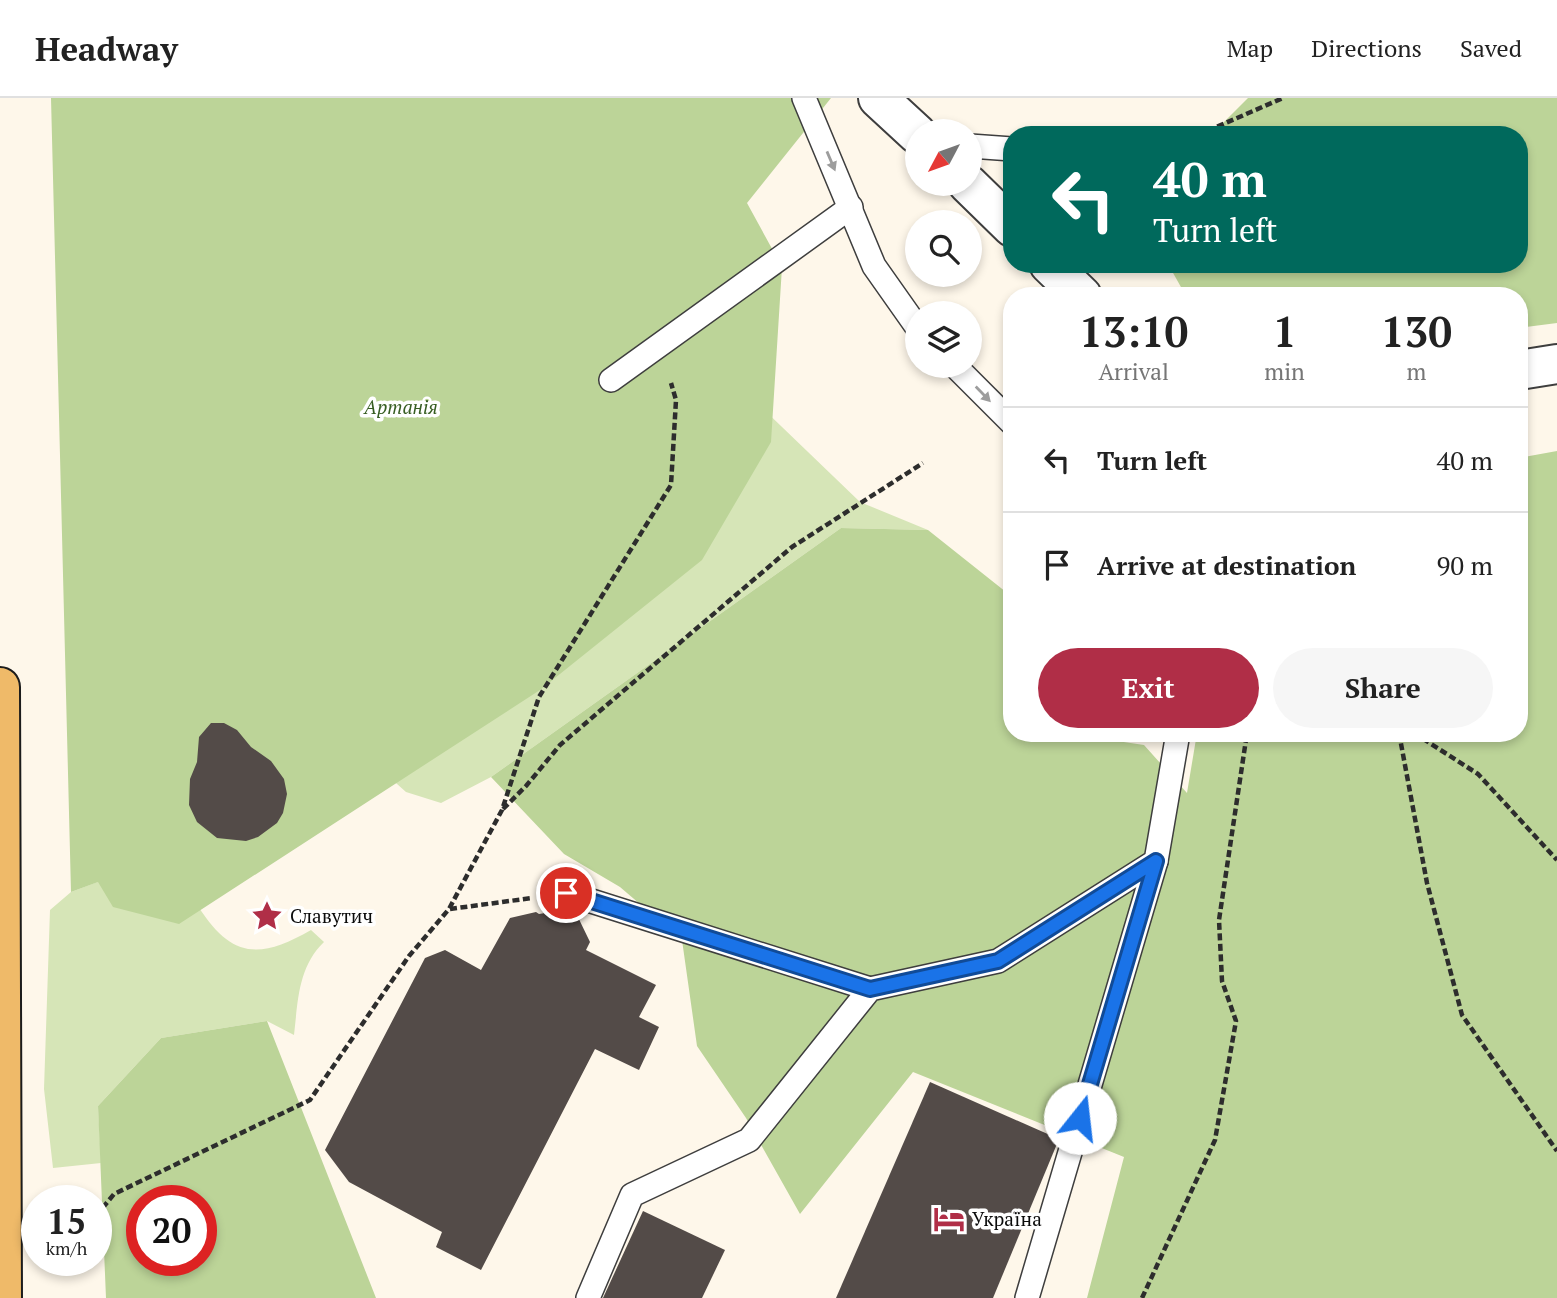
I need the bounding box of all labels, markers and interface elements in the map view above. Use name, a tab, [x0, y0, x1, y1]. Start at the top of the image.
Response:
text: Headway	[35, 27, 178, 70]
text: Map	[1227, 32, 1273, 64]
text: Directions	[1311, 32, 1422, 64]
text: Saved	[1460, 32, 1522, 64]
north arrow	[905, 119, 982, 196]
map controls	[905, 119, 982, 378]
text: 40 m	[1153, 146, 1267, 211]
one-way arrow	[826, 150, 837, 171]
icon: left	[1038, 154, 1129, 245]
text: Turn left	[1153, 209, 1277, 251]
button: search	[905, 210, 982, 287]
button: layers	[905, 301, 982, 378]
text: 13:10	[1079, 303, 1188, 359]
text: 1	[1273, 303, 1296, 359]
text: 130	[1381, 303, 1452, 359]
text: Arrival	[1098, 356, 1169, 387]
text: min	[1264, 356, 1305, 387]
text: m	[1406, 356, 1426, 387]
one-way arrow	[974, 386, 991, 402]
park label: Артанія	[363, 394, 438, 419]
icon: left	[1038, 441, 1076, 479]
text: Turn left	[1097, 443, 1207, 477]
text: 40 m	[1437, 443, 1493, 477]
icon: arrive	[1038, 546, 1076, 584]
text: Arrive at destination	[1097, 548, 1356, 582]
text: 90 m	[1437, 548, 1493, 582]
button: Exit	[1038, 648, 1259, 728]
button: Share	[1273, 648, 1493, 728]
pin	[536, 863, 596, 923]
icon: arrive	[547, 874, 585, 912]
place icon: Славутич	[250, 899, 284, 933]
place label: Славутич	[290, 903, 373, 928]
position arrow	[1043, 1081, 1117, 1155]
speed limit sign: 20	[126, 1185, 217, 1276]
text: 15	[47, 1198, 86, 1244]
hotel icon: Україна	[932, 1202, 966, 1236]
place label: Україна	[972, 1206, 1042, 1231]
text: km/h	[46, 1236, 87, 1260]

